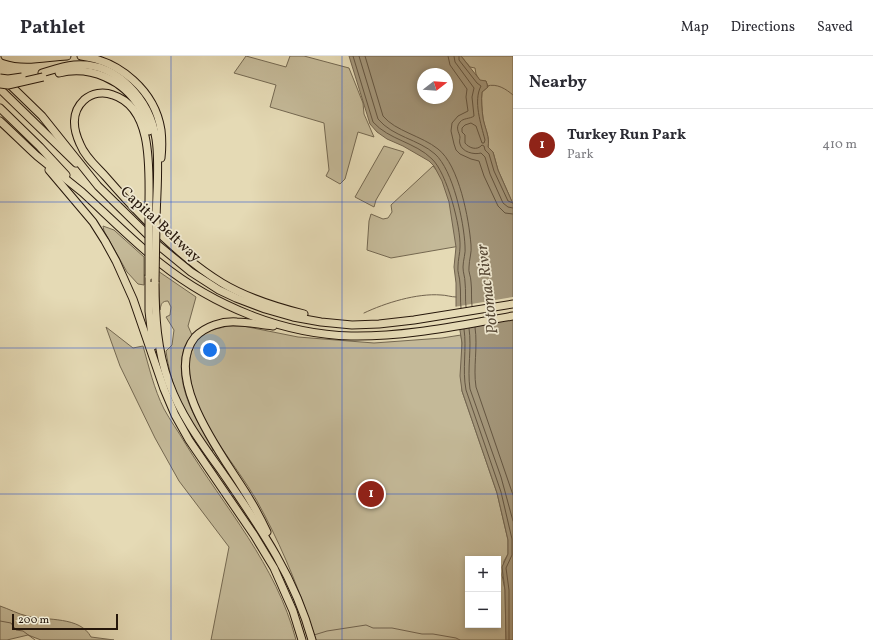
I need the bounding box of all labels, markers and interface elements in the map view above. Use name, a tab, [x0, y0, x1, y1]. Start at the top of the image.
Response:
text: Pathlet	[20, 15, 85, 41]
text: Map	[681, 18, 709, 37]
text: Directions	[731, 18, 795, 37]
text: Saved	[817, 18, 853, 37]
north arrow	[417, 68, 453, 104]
text: Nearby	[529, 71, 587, 94]
text: Turkey Run Park	[567, 125, 686, 146]
text: 1	[539, 136, 545, 154]
text: 410 m	[822, 136, 857, 154]
text: Park	[567, 146, 594, 164]
street label: Capital Beltway	[115, 182, 205, 268]
water label: Potomac River	[471, 242, 504, 335]
your location	[200, 340, 220, 360]
pin: 1	[358, 479, 384, 509]
map controls	[465, 556, 501, 628]
button: +	[465, 556, 501, 592]
button: −	[465, 592, 501, 628]
scale bar	[12, 612, 118, 631]
text: 200 m	[18, 613, 49, 628]

